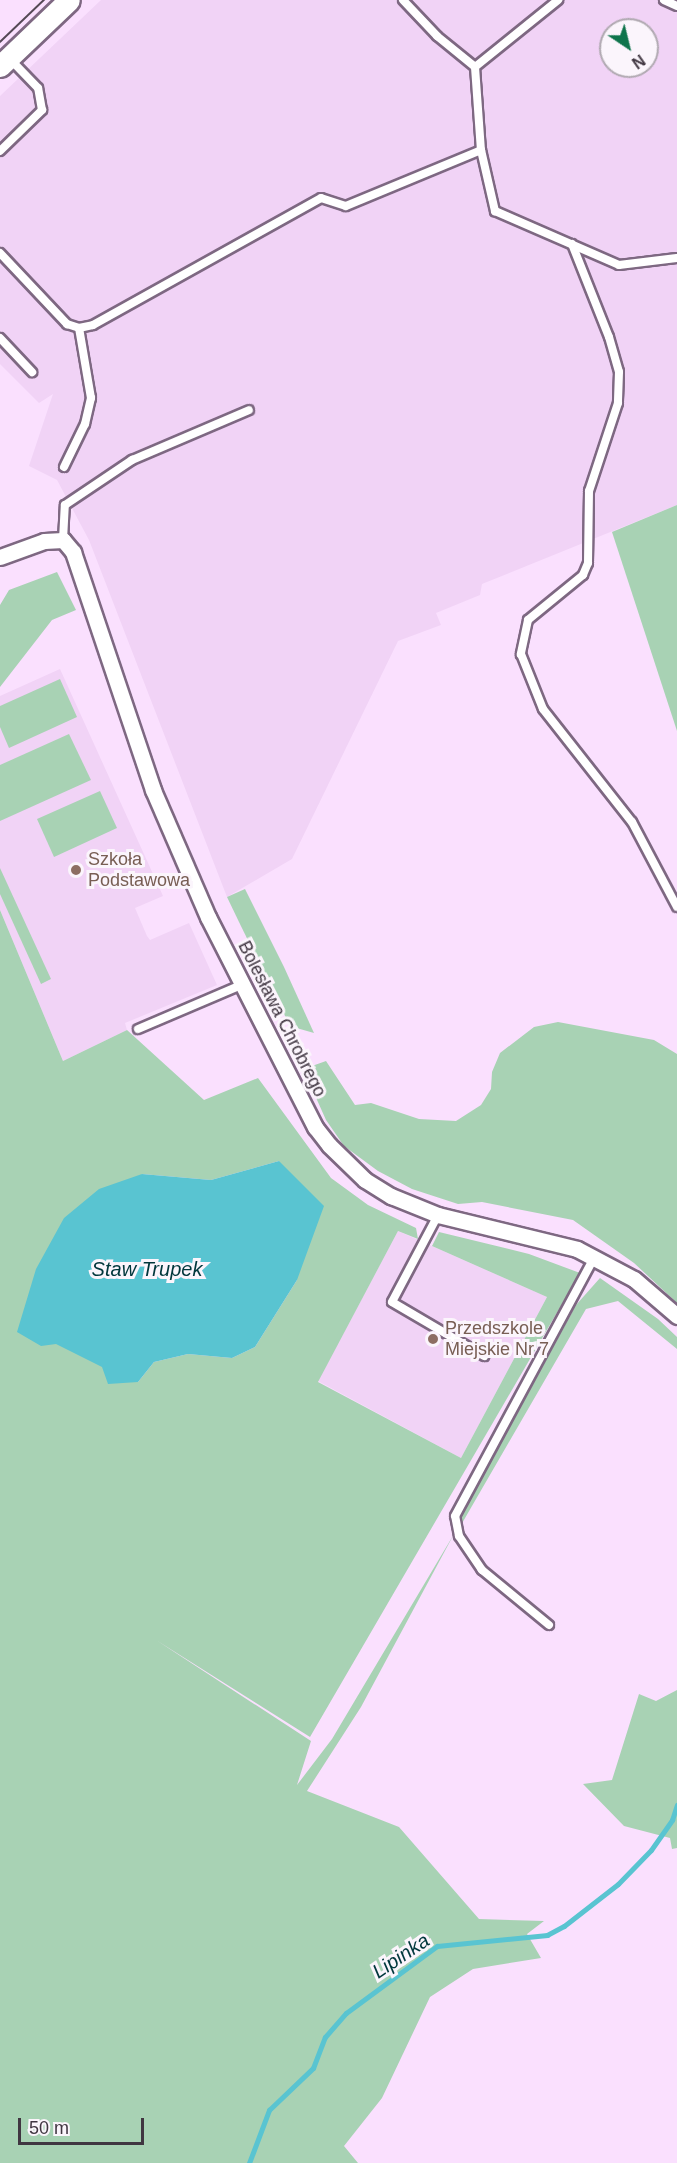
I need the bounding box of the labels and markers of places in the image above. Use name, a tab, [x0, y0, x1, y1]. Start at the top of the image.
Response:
place label: Szkoła Podstawowa	[88, 849, 190, 892]
marker: Szkoła Podstawowa	[69, 863, 83, 877]
place label: Przedszkole Miejskie Nr 7	[445, 1318, 549, 1360]
marker: Przedszkole Miejskie Nr 7	[426, 1332, 440, 1346]

